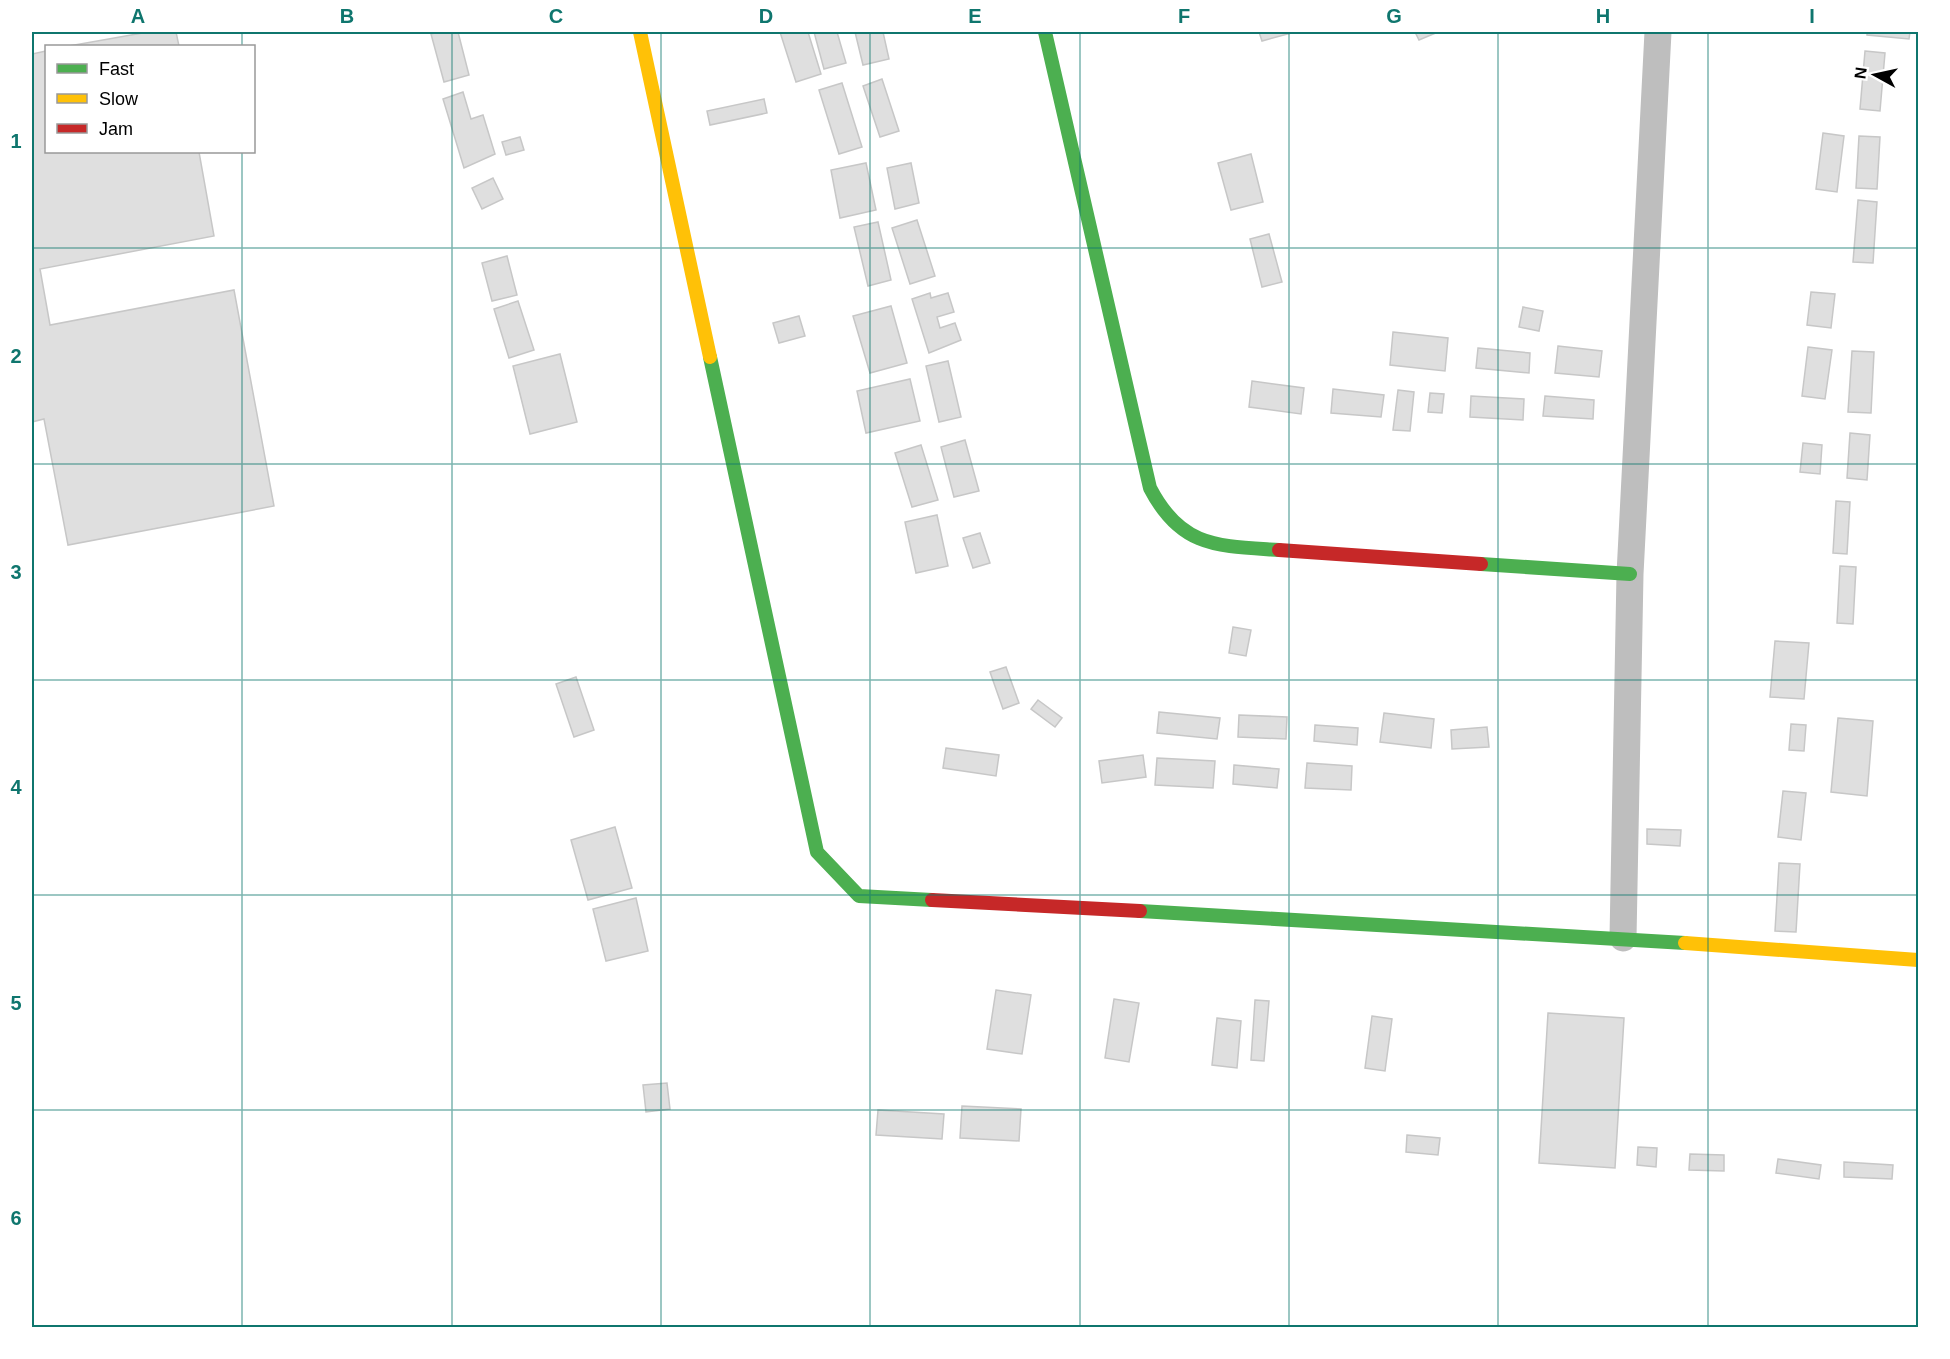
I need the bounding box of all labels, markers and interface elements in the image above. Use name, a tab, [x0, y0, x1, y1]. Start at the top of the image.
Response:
text: A	[131, 5, 145, 27]
text: B	[340, 5, 354, 27]
text: C	[549, 5, 563, 27]
text: D	[759, 5, 773, 27]
text: E	[968, 5, 982, 27]
text: F	[1178, 5, 1190, 27]
text: G	[1386, 5, 1402, 27]
text: H	[1596, 5, 1610, 27]
text: I	[1809, 5, 1815, 27]
legend	[45, 45, 255, 153]
north arrow	[1845, 45, 1905, 105]
text: Fast	[99, 59, 134, 79]
text: N	[1851, 66, 1870, 80]
text: Slow	[99, 89, 139, 109]
text: Jam	[99, 119, 133, 139]
text: 1	[10, 130, 22, 152]
text: 2	[10, 345, 22, 367]
text: 3	[10, 561, 22, 583]
text: 4	[10, 776, 22, 798]
text: 5	[10, 992, 22, 1014]
text: 6	[10, 1207, 22, 1229]

